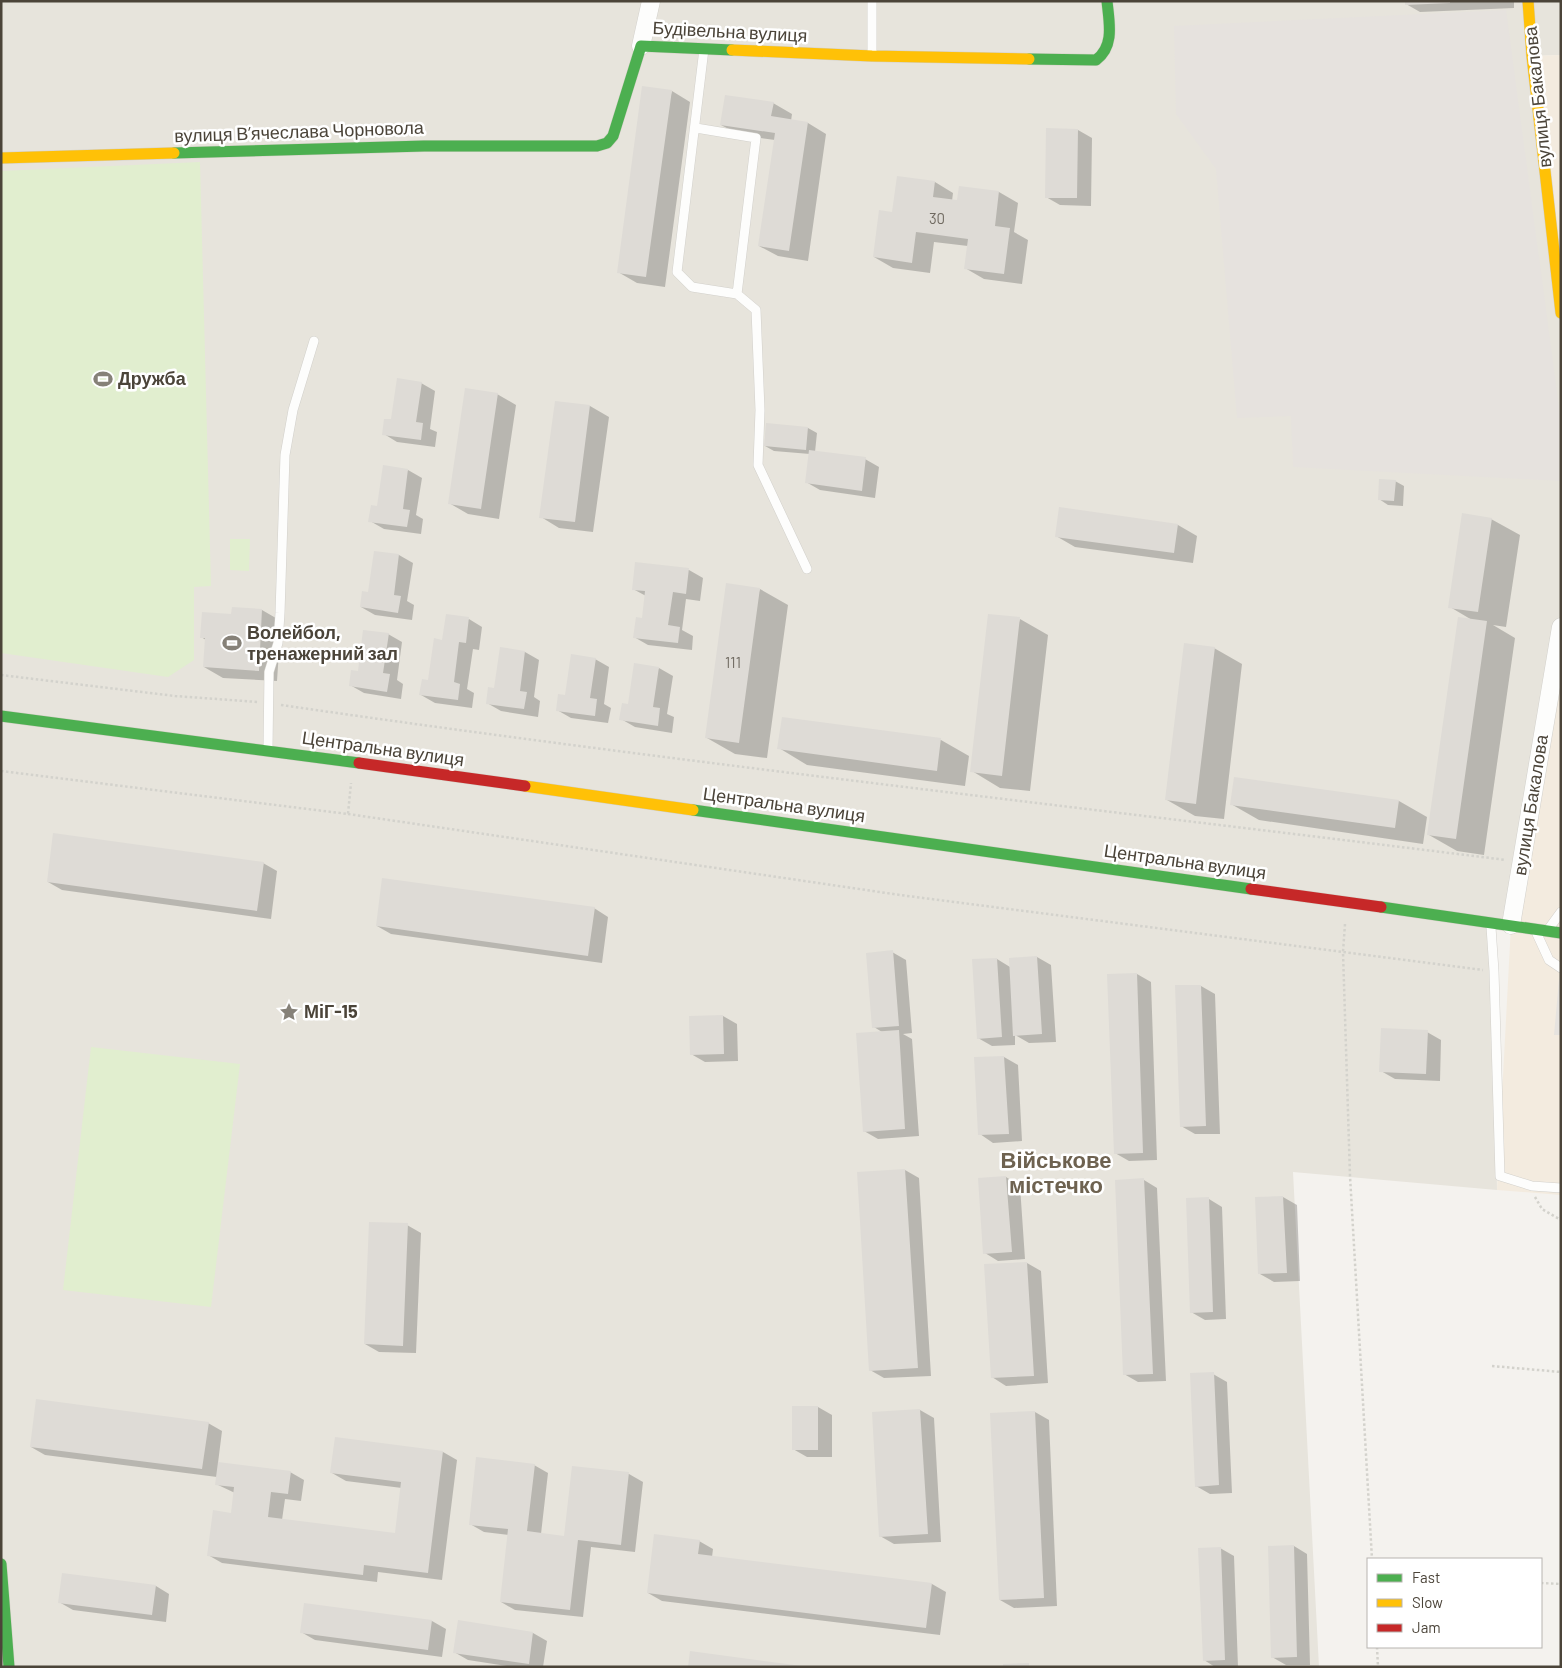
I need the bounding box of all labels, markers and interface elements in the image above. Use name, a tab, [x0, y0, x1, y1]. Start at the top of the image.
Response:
street label: Будівельна вулиця	[652, 16, 808, 46]
street label: вулиця Бакалова	[1519, 24, 1555, 169]
street label: вулиця Вʼячеслава Чорновола	[174, 116, 425, 146]
house number: 30	[929, 209, 945, 227]
place label: Дружба	[118, 367, 187, 389]
sports icon: Дружба	[92, 368, 114, 390]
place label: Волейбол, тренажерний зал	[247, 621, 398, 664]
sports icon: Волейбол, тренажерний зал	[221, 632, 243, 654]
house number: 111	[725, 653, 741, 671]
street label: Центральна вулиця	[301, 726, 466, 770]
street label: вулиця Бакалова	[1508, 732, 1552, 877]
street label: Центральна вулиця	[702, 782, 867, 826]
street label: Центральна вулиця	[1103, 839, 1268, 883]
place label: МіГ-15	[304, 1000, 358, 1022]
place icon: МіГ-15	[278, 1001, 300, 1023]
district label: Військове містечко	[1001, 1146, 1111, 1197]
legend	[1367, 1558, 1542, 1648]
text: Fast	[1412, 1568, 1440, 1586]
text: Slow	[1412, 1593, 1443, 1611]
text: Jam	[1412, 1618, 1441, 1636]

